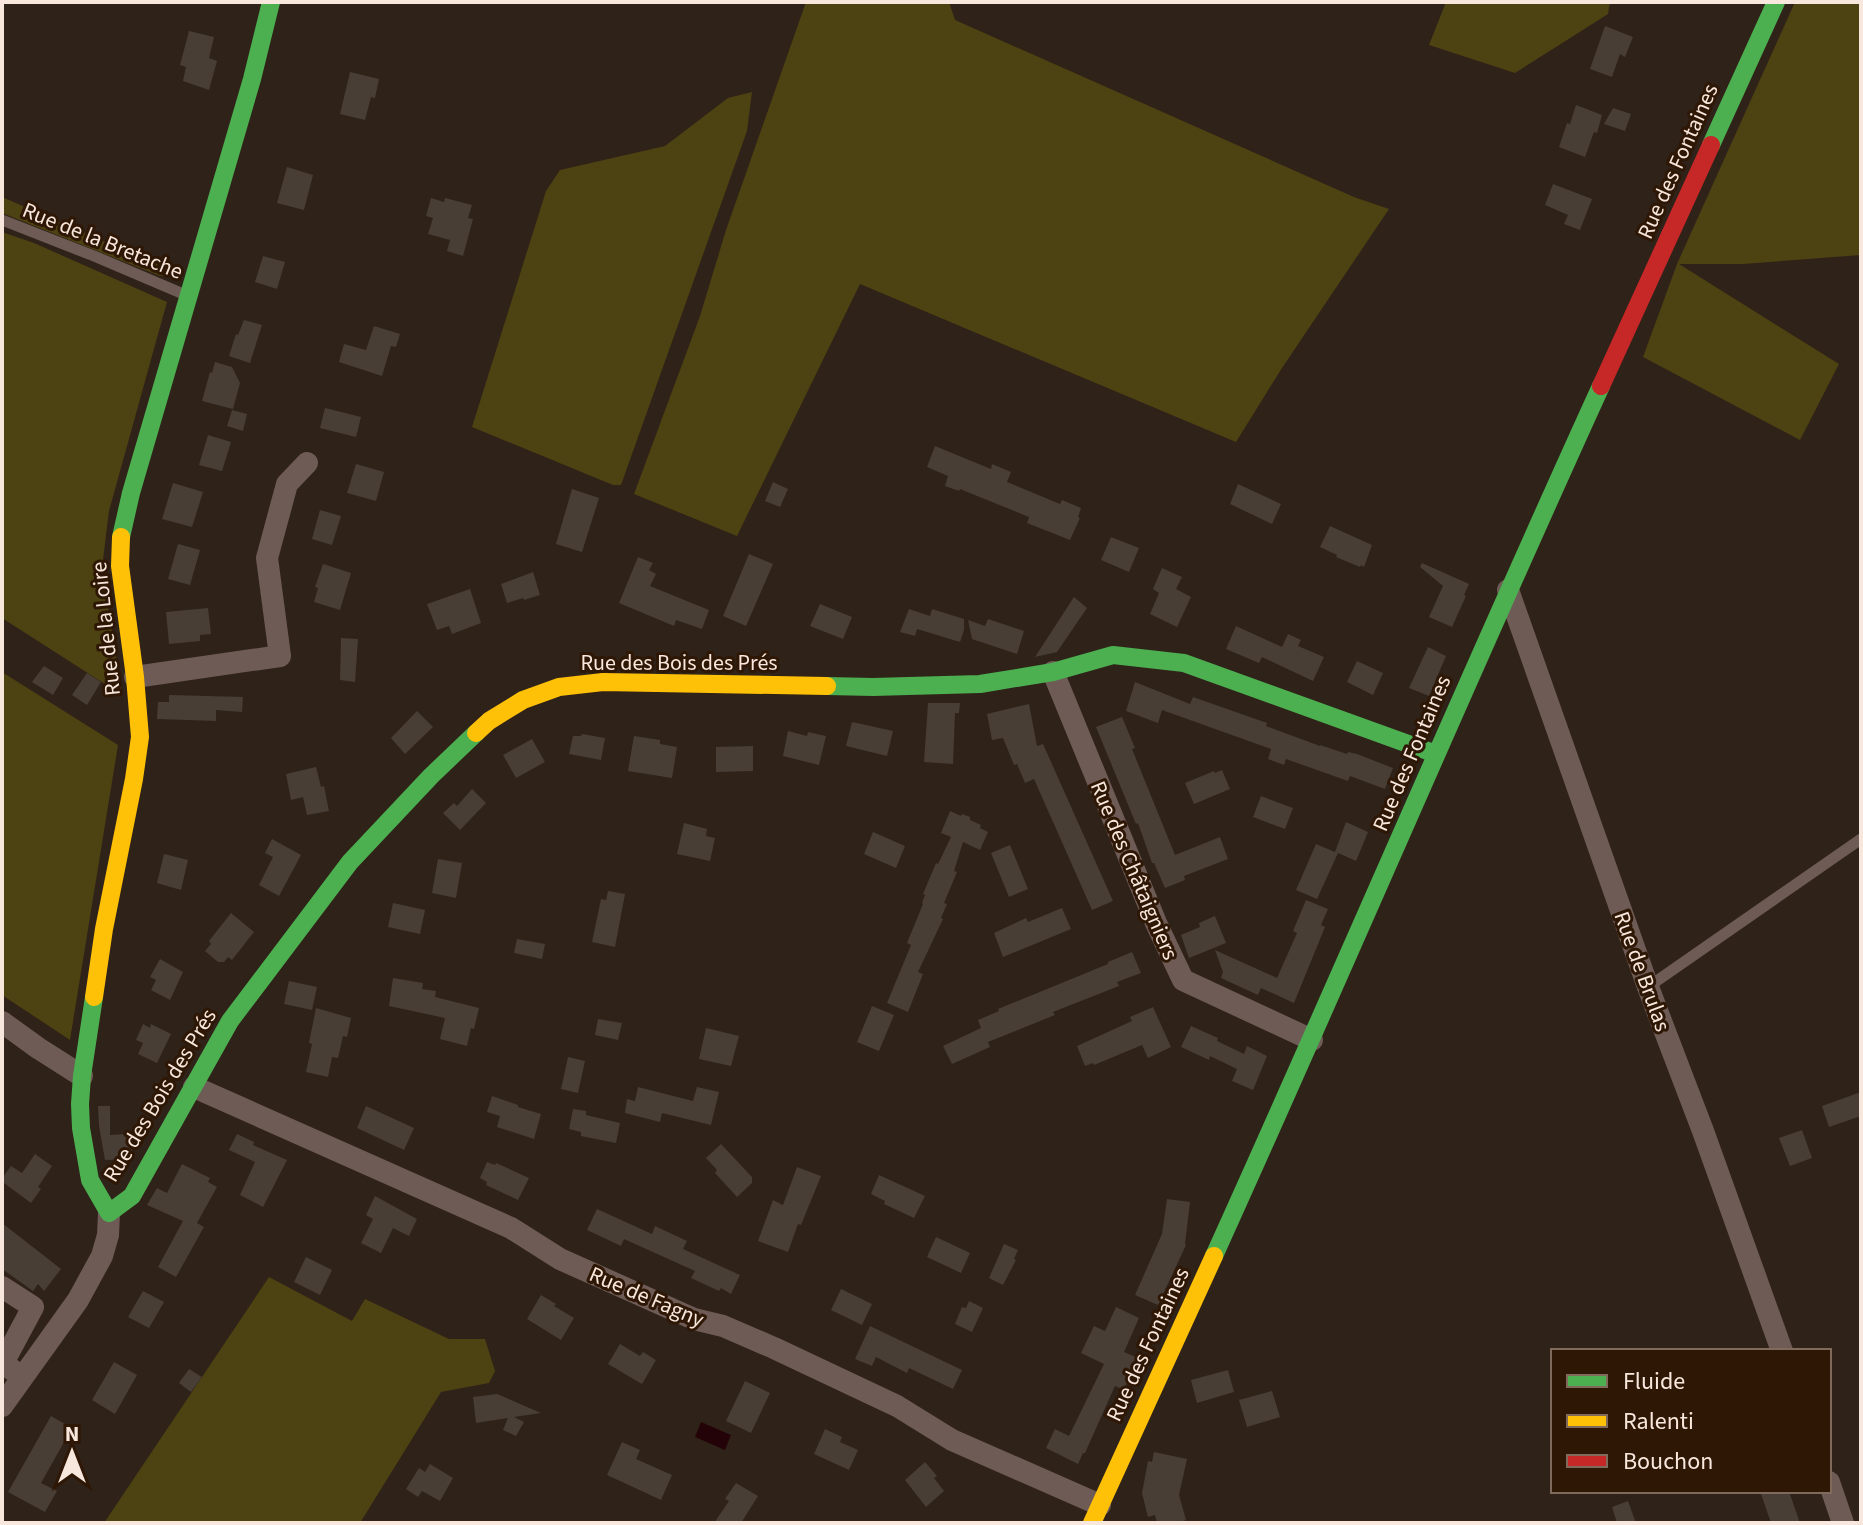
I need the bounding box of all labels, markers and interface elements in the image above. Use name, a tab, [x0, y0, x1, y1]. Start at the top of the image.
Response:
street label: Rue des Fontaines	[1629, 79, 1726, 244]
street label: Rue de la Bretache	[18, 194, 188, 288]
street label: Rue de la Loire	[83, 560, 129, 697]
street label: Rue des Bois des Prés	[580, 647, 778, 679]
street label: Rue des Fontaines	[1365, 670, 1459, 836]
street label: Rue des Châtaigniers	[1082, 776, 1186, 965]
street label: Rue de Brulas	[1606, 907, 1679, 1036]
street label: Rue des Bois des Prés	[95, 1003, 224, 1188]
street label: Rue de Fagny	[584, 1258, 710, 1336]
street label: Rue des Fontaines	[1098, 1262, 1198, 1427]
legend	[1551, 1349, 1831, 1493]
text: Fluide	[1623, 1364, 1685, 1399]
text: Ralenti	[1623, 1404, 1694, 1439]
north arrow	[32, 1413, 112, 1493]
text: N	[65, 1418, 79, 1450]
text: Bouchon	[1623, 1444, 1713, 1479]

